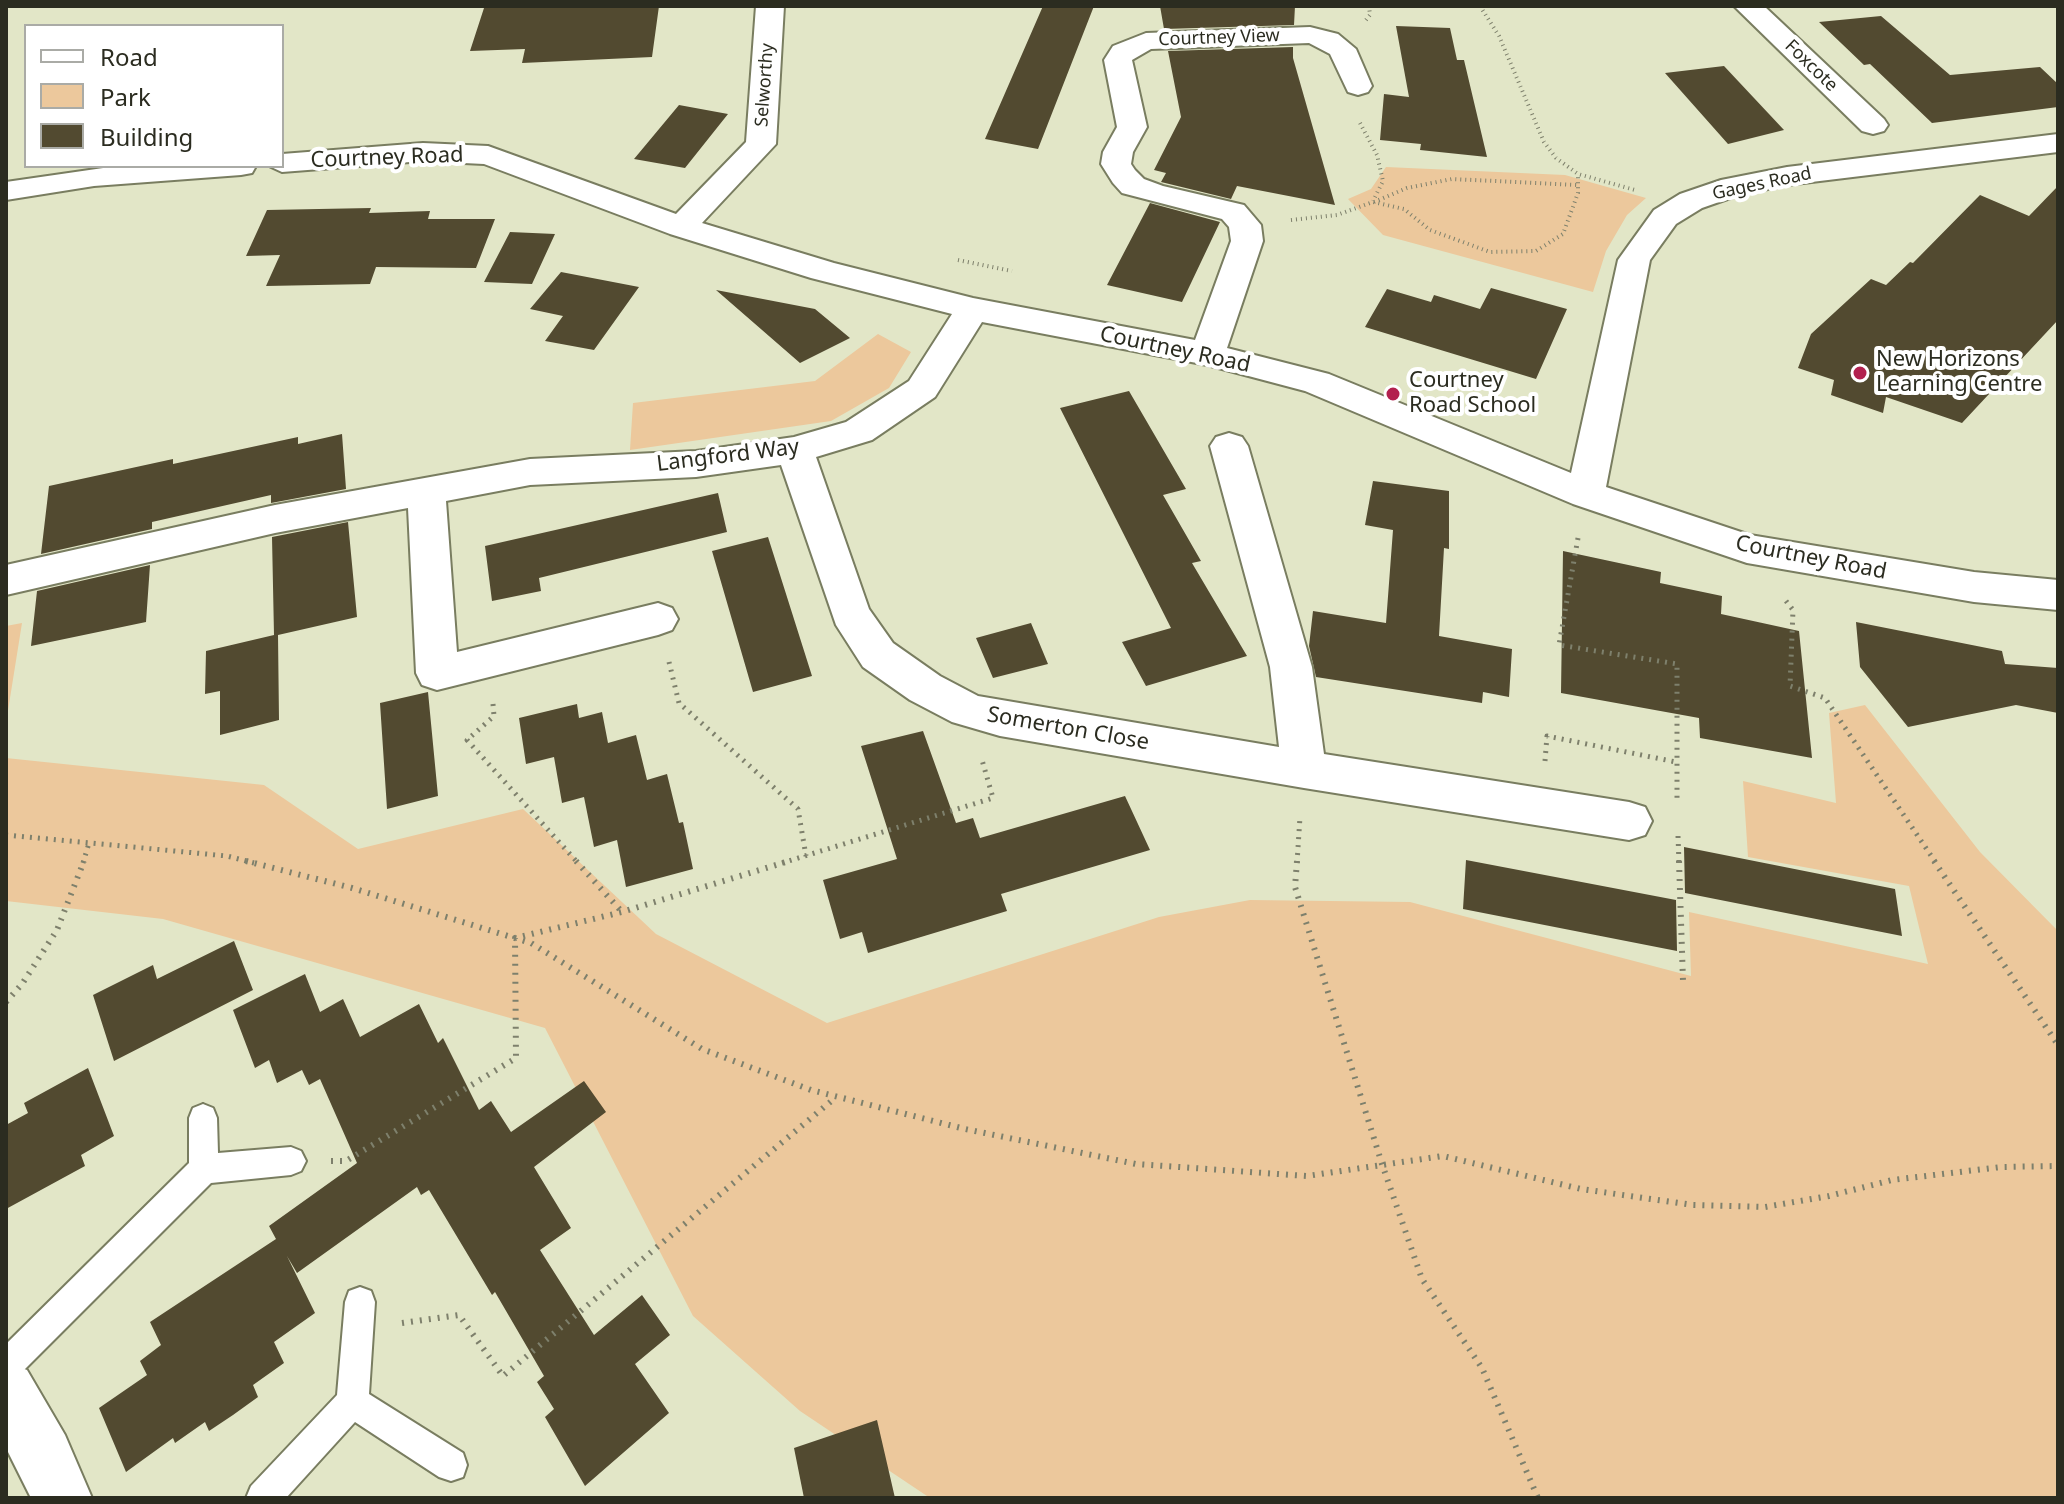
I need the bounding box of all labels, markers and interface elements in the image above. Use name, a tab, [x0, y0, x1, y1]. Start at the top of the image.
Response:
legend	[24, 24, 284, 168]
street label: Courtney View	[1158, 25, 1280, 51]
street label: Foxcote	[1780, 36, 1842, 96]
text: Road	[100, 40, 158, 73]
street label: Selworthy	[751, 42, 779, 128]
text: Park	[100, 80, 151, 113]
text: Building	[100, 120, 193, 153]
street label: Courtney Road	[310, 142, 464, 174]
street label: Gages Road	[1710, 163, 1814, 205]
street label: Courtney Road	[1097, 321, 1253, 379]
place label: New Horizons Learning Centre	[1876, 347, 2042, 398]
marker: New Horizons Learning Centre	[1851, 364, 1869, 382]
place label: Courtney Road School	[1409, 368, 1536, 420]
marker: Courtney Road School	[1384, 385, 1402, 403]
street label: Langford Way	[655, 434, 801, 478]
street label: Courtney Road	[1733, 530, 1889, 586]
street label: Somerton Close	[985, 702, 1151, 756]

